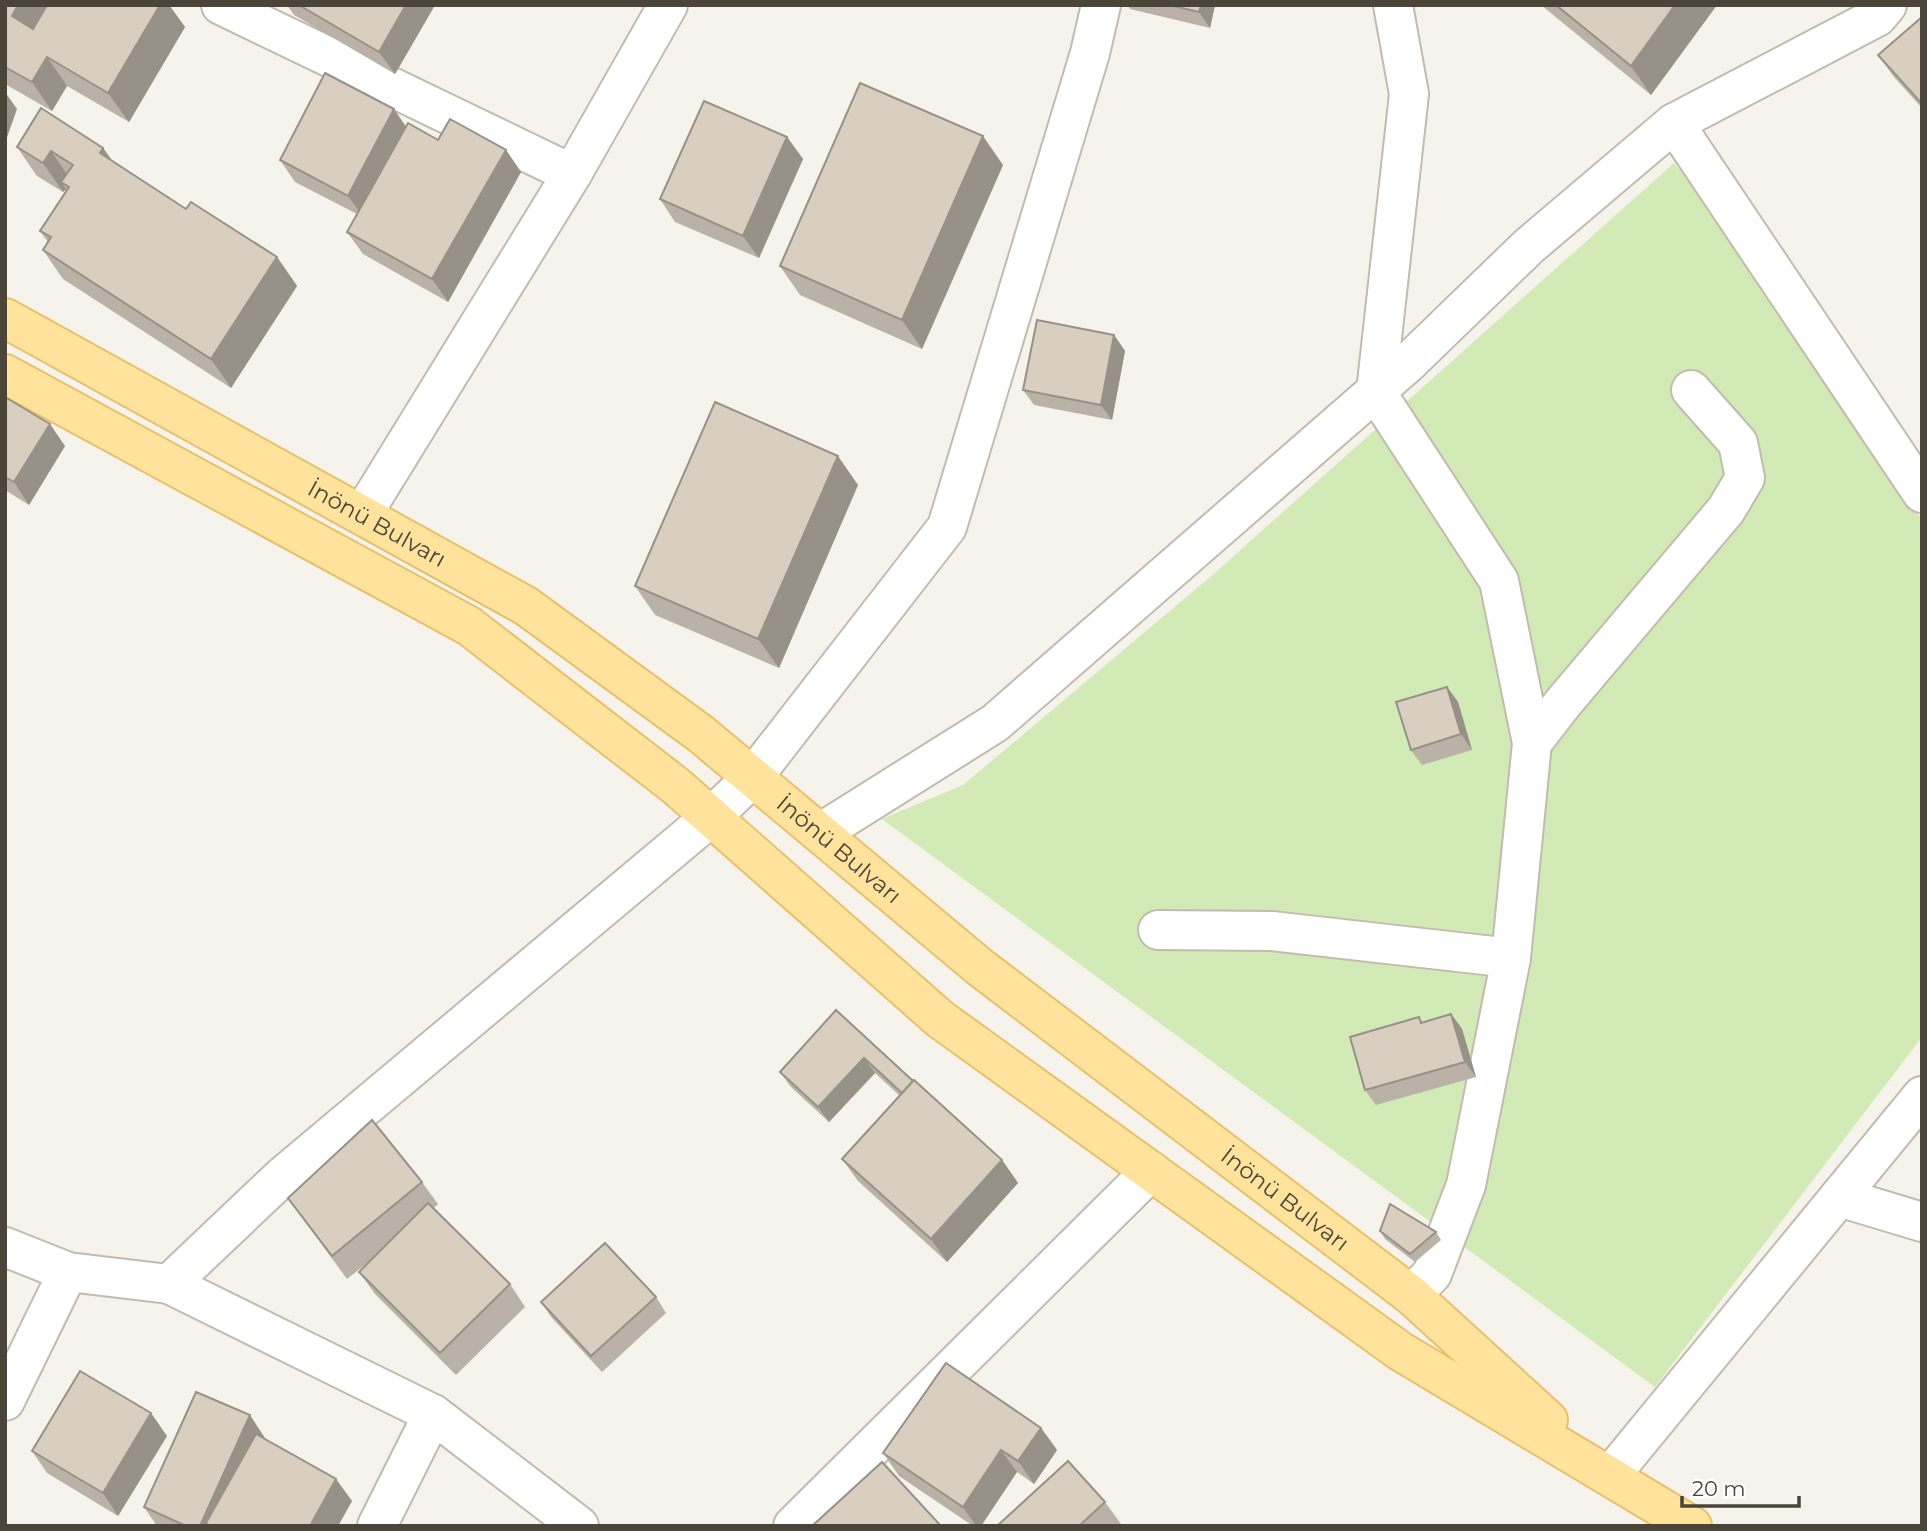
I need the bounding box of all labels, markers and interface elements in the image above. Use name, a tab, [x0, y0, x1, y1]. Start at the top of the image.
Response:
street label: İnönü Bulvarı	[303, 474, 451, 573]
street label: İnönü Bulvarı	[771, 789, 907, 909]
street label: İnönü Bulvarı	[1215, 1142, 1355, 1257]
scale bar	[1682, 1464, 1799, 1508]
text: 20 m	[1692, 1476, 1746, 1501]

